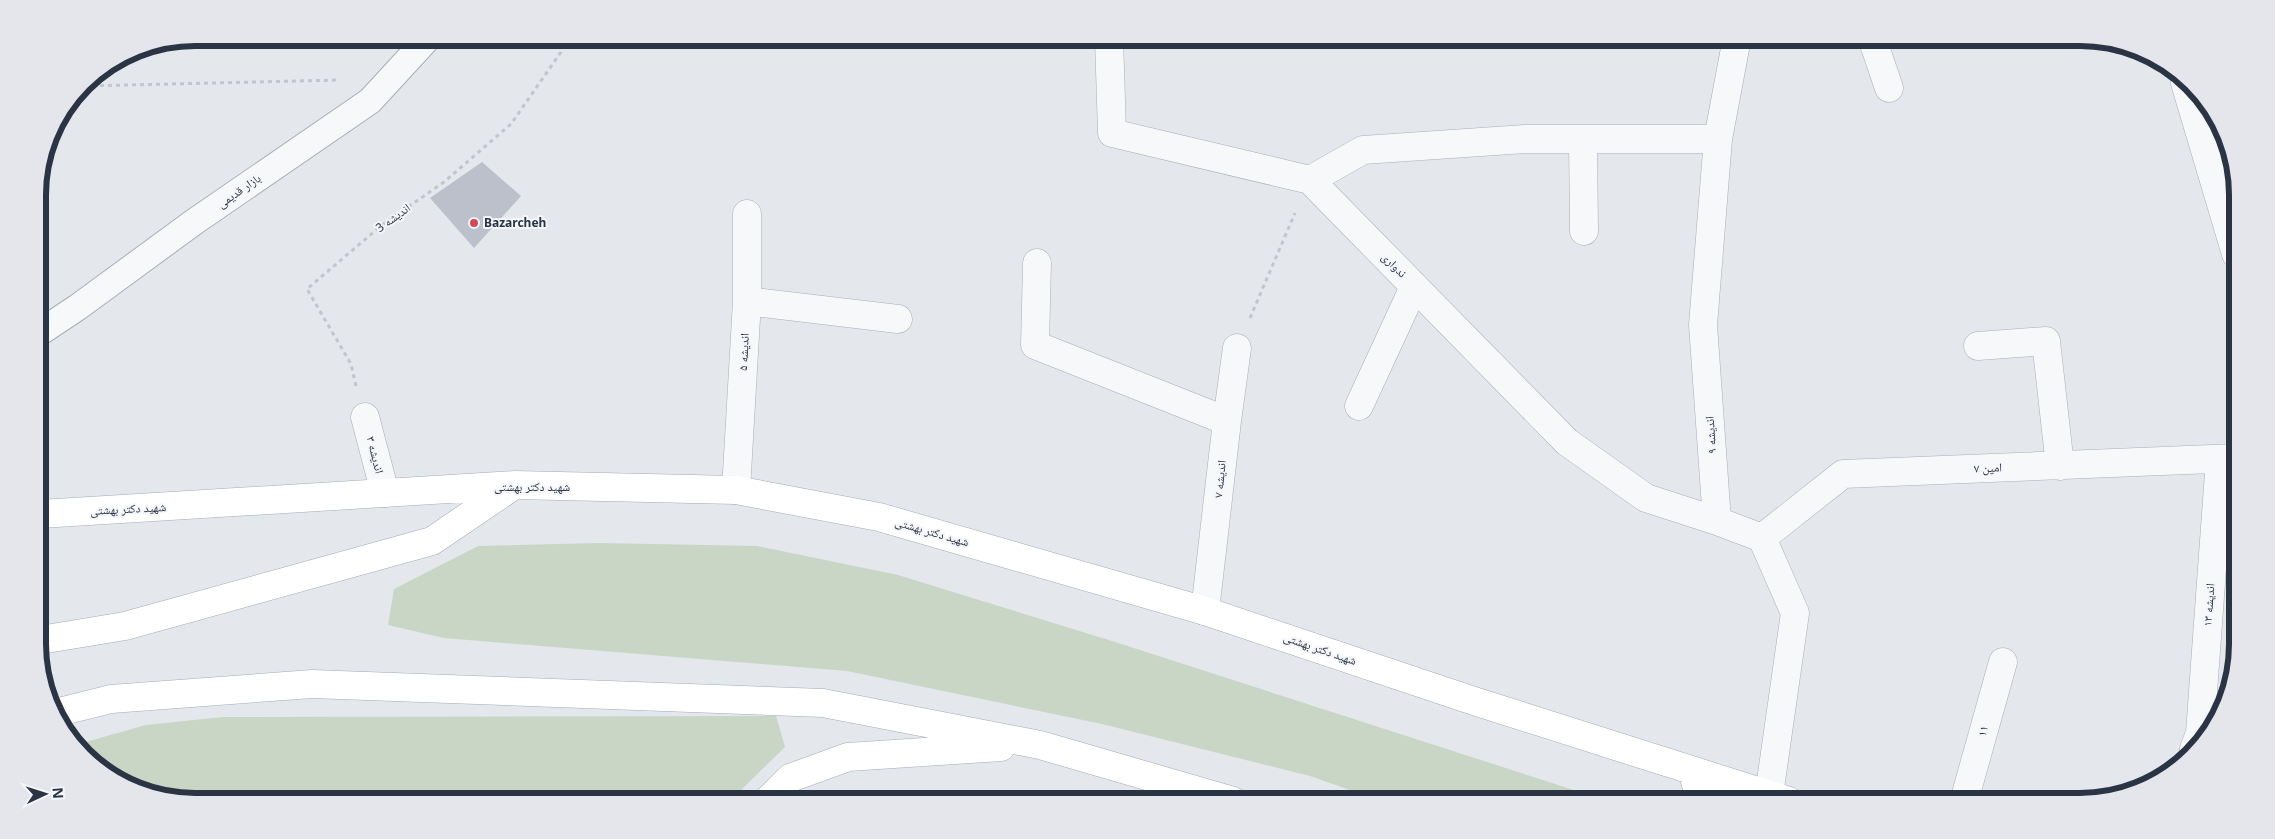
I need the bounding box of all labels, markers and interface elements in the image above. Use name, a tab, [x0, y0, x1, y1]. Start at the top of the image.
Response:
street label: بازار قدیمی	[214, 169, 264, 212]
street label: اندیشه 3	[372, 199, 414, 236]
place label: Bazarcheh	[484, 214, 546, 231]
marker: Bazarcheh	[468, 217, 480, 229]
street label: ندواری	[1378, 248, 1411, 281]
street label: اندیشه ۵	[734, 332, 753, 371]
street label: اندیشه ۹	[1701, 415, 1720, 455]
street label: اندیشه ۳	[363, 434, 388, 475]
street label: اندیشه ۷	[1209, 459, 1230, 499]
street label: امین ۷	[1974, 459, 2002, 476]
street label: شهید دکتر بهشتی	[494, 478, 570, 495]
street label: شهید دکتر بهشتی	[89, 498, 167, 519]
street label: شهید دکتر بهشتی	[893, 513, 971, 550]
street label: اندیشه ۱۳	[2199, 583, 2218, 627]
street label: شهید دکتر بهشتی	[1281, 628, 1359, 669]
street label: ۱۱	[1973, 723, 1992, 738]
north arrow	[20, 769, 70, 819]
text: N	[49, 787, 68, 799]

